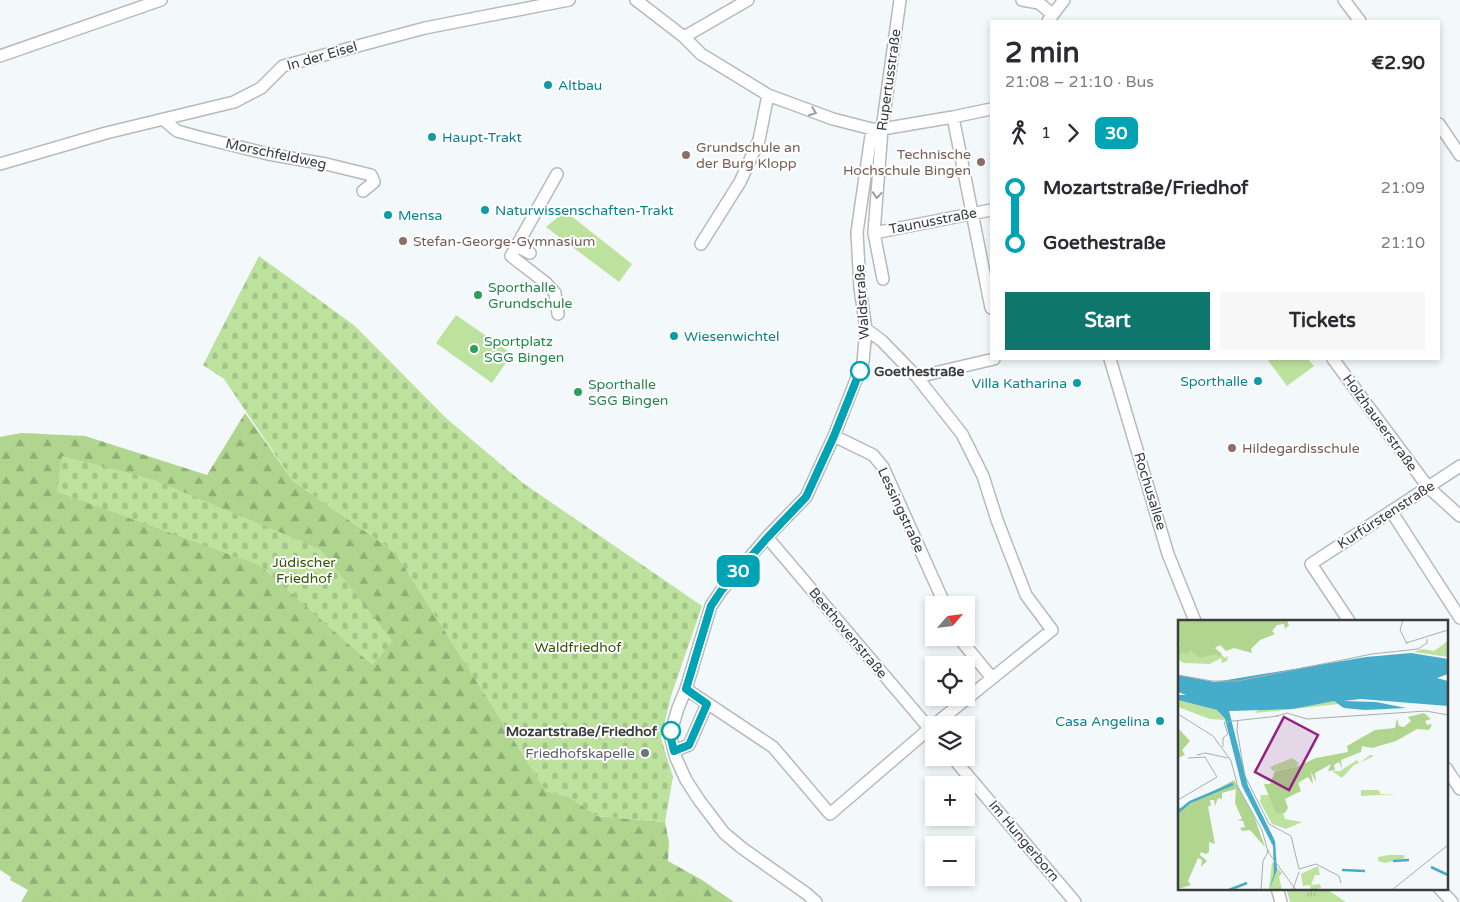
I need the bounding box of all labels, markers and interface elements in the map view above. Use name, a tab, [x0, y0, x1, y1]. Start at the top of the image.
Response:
street label: Rupertusstraße	[873, 28, 905, 132]
text: 2 min	[1005, 36, 1080, 70]
street label: In der Eisel	[285, 38, 359, 74]
text: €2.90	[1371, 52, 1425, 74]
text: 21:08 – 21:10 · Bus	[1005, 72, 1154, 92]
place label: Altbau	[558, 77, 602, 94]
marker: Altbau	[542, 79, 554, 91]
one-way arrow	[809, 106, 817, 116]
icon: walk	[1005, 119, 1033, 147]
icon: forward	[1059, 119, 1087, 147]
text: 30	[1105, 122, 1128, 144]
text: 1	[1041, 123, 1051, 143]
place label: Haupt-Trakt	[442, 129, 522, 146]
marker: Haupt-Trakt	[426, 131, 438, 143]
street label: Morschfeldweg	[224, 135, 328, 173]
place label: Grundschule an der Burg Klopp	[696, 139, 800, 172]
place label: Technische Hochschule Bingen	[843, 146, 971, 179]
marker: Grundschule an der Burg Klopp	[680, 149, 692, 161]
marker: Technische Hochschule Bingen	[975, 156, 987, 168]
text: Mozartstraße/Friedhof	[1043, 177, 1248, 199]
text: 21:09	[1381, 178, 1425, 198]
one-way arrow	[872, 191, 883, 199]
place label: Naturwissenschaften-Trakt	[495, 202, 674, 219]
marker: Naturwissenschaften-Trakt	[479, 204, 491, 216]
street label: Taunusstraße	[888, 204, 978, 238]
place label: Mensa	[398, 207, 442, 224]
marker: Mensa	[382, 209, 394, 221]
text: Goethestraße	[1043, 232, 1166, 254]
place label: Stefan-George-Gymnasium	[413, 233, 595, 250]
text: 21:10	[1381, 233, 1425, 253]
marker: Stefan-George-Gymnasium	[397, 235, 409, 247]
street label: Waldstraße	[851, 264, 873, 340]
place label: Sporthalle Grundschule	[488, 279, 573, 312]
marker: Sporthalle Grundschule	[472, 289, 484, 301]
button: Start	[1005, 292, 1210, 350]
button: Tickets	[1220, 292, 1425, 350]
place label: Wiesenwichtel	[684, 328, 780, 345]
marker: Wiesenwichtel	[668, 330, 680, 342]
place label: Sportplatz SGG Bingen	[484, 333, 564, 366]
marker: Sportplatz SGG Bingen	[468, 343, 480, 355]
marker: Goethestraße	[850, 361, 870, 381]
place label: Goethestraße	[874, 363, 965, 380]
street label: Holzhauserstraße	[1339, 371, 1421, 475]
place label: Sporthalle	[1180, 373, 1248, 390]
place label: Villa Katharina	[971, 375, 1067, 392]
marker: Sporthalle	[1252, 375, 1264, 387]
place label: Sporthalle SGG Bingen	[588, 376, 668, 409]
marker: Villa Katharina	[1071, 377, 1083, 389]
marker: Sporthalle SGG Bingen	[572, 386, 584, 398]
place label: Hildegardisschule	[1242, 440, 1360, 457]
marker: Hildegardisschule	[1226, 442, 1238, 454]
street label: Rochusallee	[1130, 450, 1170, 532]
street label: Lessingstraße	[874, 465, 928, 555]
street label: Kurfürstenstraße	[1334, 477, 1438, 553]
park label: Jüdischer Friedhof	[272, 554, 336, 587]
line badge: 30	[716, 555, 760, 587]
text: 30	[727, 560, 749, 582]
street label: Beethovenstraße	[805, 584, 891, 682]
north arrow	[925, 596, 975, 646]
map controls	[925, 596, 975, 886]
inset map	[1178, 620, 1448, 890]
park label: Waldfriedhof	[534, 639, 622, 656]
button: locate	[925, 656, 975, 706]
place label: Casa Angelina	[1055, 713, 1150, 730]
marker: Casa Angelina	[1154, 715, 1166, 727]
button: layers	[925, 716, 975, 766]
marker: Mozartstraße/Friedhof	[661, 721, 681, 741]
place label: Mozartstraße/Friedhof	[506, 723, 658, 740]
place label: Friedhofskapelle	[525, 745, 635, 762]
marker: Friedhofskapelle	[639, 747, 651, 759]
button: +	[925, 776, 975, 826]
street label: Im Hungerborn	[985, 797, 1063, 885]
button: −	[925, 836, 975, 886]

